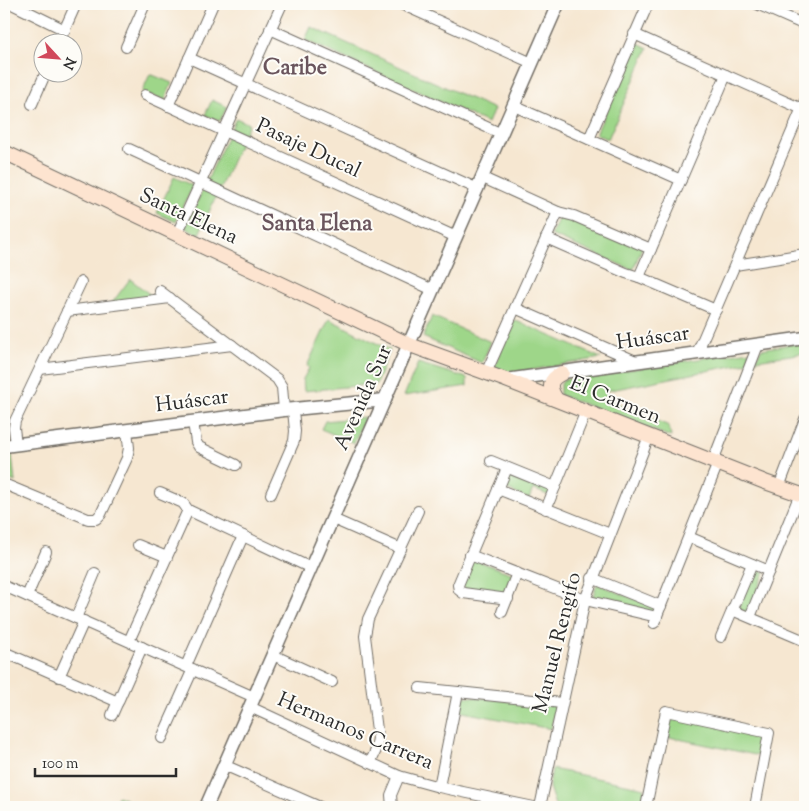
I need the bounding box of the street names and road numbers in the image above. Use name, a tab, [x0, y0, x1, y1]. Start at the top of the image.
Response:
street label: Pasaje Ducal	[251, 112, 366, 186]
street label: Santa Elena	[134, 181, 243, 253]
street label: Huáscar	[615, 319, 692, 359]
street label: Avenida Sur	[327, 340, 401, 456]
street label: El Carmen	[565, 369, 665, 433]
street label: Huáscar	[154, 383, 230, 421]
street label: Manuel Rengifo	[526, 569, 590, 717]
street label: Hermanos Carrera	[272, 686, 438, 779]

